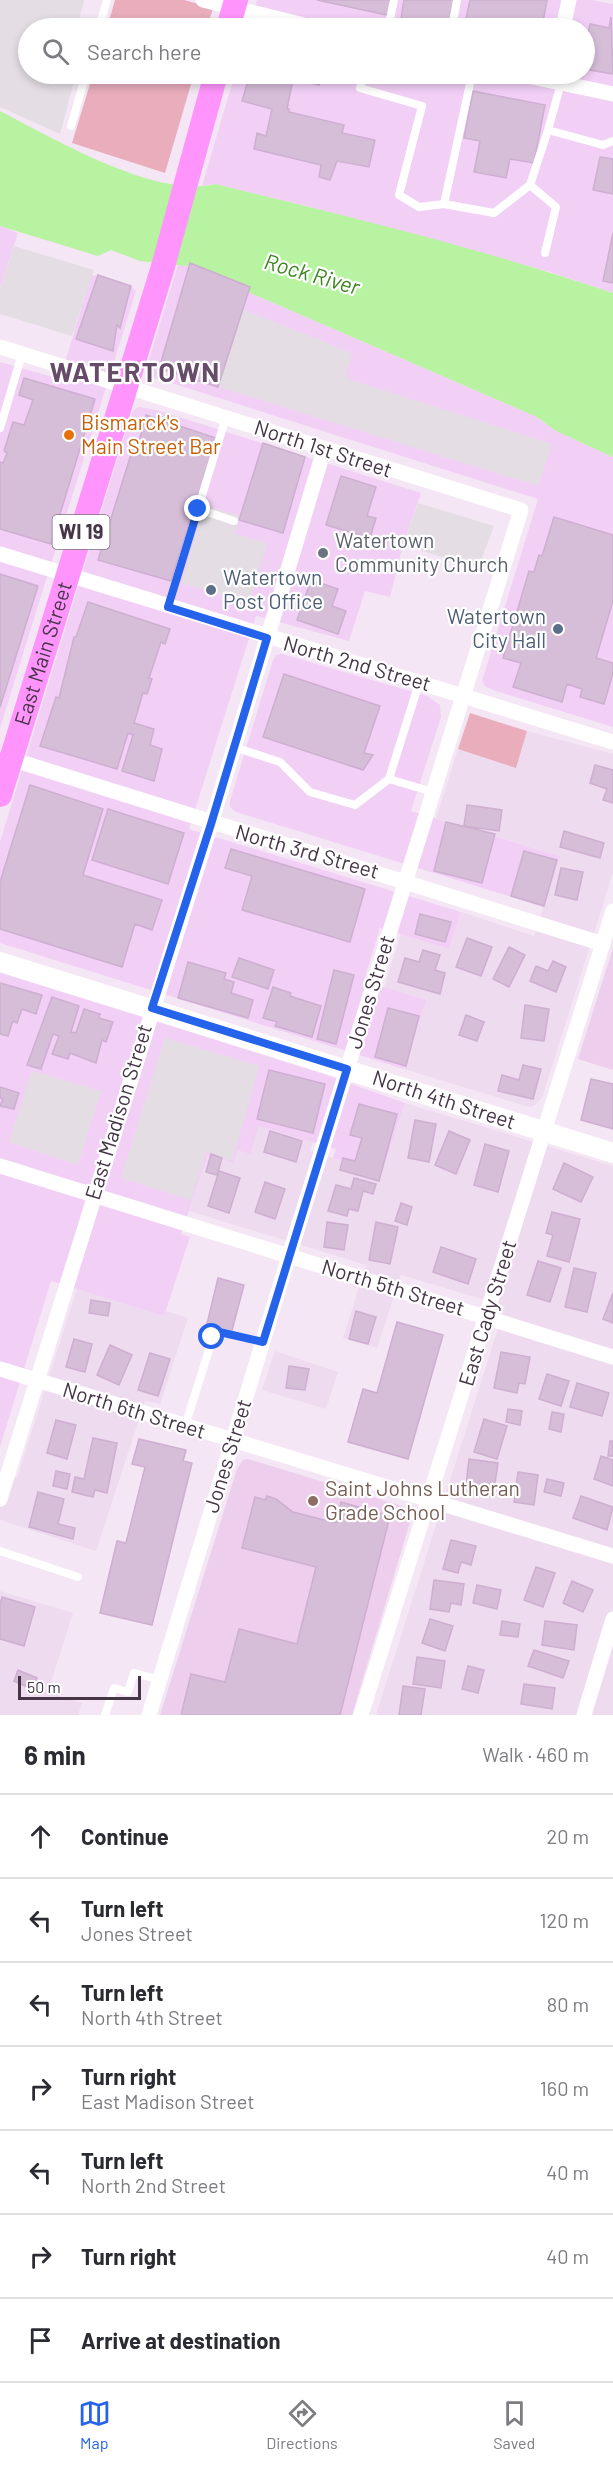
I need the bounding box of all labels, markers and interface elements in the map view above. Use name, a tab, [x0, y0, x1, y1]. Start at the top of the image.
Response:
search box	[18, 18, 595, 84]
icon: search	[39, 35, 72, 68]
text: Search here	[87, 38, 201, 64]
water label: Rock River	[262, 247, 364, 299]
district label: WATERTOWN	[49, 355, 221, 387]
place label: Bismarck's Main Street Bar	[81, 409, 221, 458]
street label: North 1st Street	[251, 414, 395, 482]
marker: Bismarck's Main Street Bar	[62, 428, 76, 442]
route end	[184, 495, 210, 521]
road number: WI 19	[52, 515, 110, 549]
place label: Watertown Community Church	[335, 527, 508, 576]
marker: Watertown Community Church	[316, 546, 330, 560]
place label: Watertown Post Office	[223, 564, 323, 613]
street label: East Main Street	[8, 578, 76, 728]
marker: Watertown Post Office	[204, 583, 218, 597]
place label: Watertown City Hall	[447, 603, 546, 652]
marker: Watertown City Hall	[551, 622, 565, 636]
street label: North 2nd Street	[281, 630, 434, 696]
street label: North 3rd Street	[233, 818, 382, 883]
street label: Jones Street	[340, 932, 399, 1051]
street label: East Madison Street	[79, 1021, 156, 1202]
street label: North 4th Street	[370, 1064, 519, 1133]
street label: East Cady Street	[452, 1237, 521, 1389]
street label: North 5th Street	[319, 1253, 468, 1320]
route start	[198, 1323, 224, 1349]
street label: North 6th Street	[60, 1376, 209, 1443]
street label: Jones Street	[197, 1396, 256, 1515]
place label: Saint Johns Lutheran Grade School	[325, 1475, 520, 1524]
marker: Saint Johns Lutheran Grade School	[306, 1494, 320, 1508]
scale bar	[18, 1673, 141, 1700]
text: 50 m	[27, 1677, 61, 1696]
text: 6 min	[24, 1739, 86, 1770]
text: Walk · 460 m	[482, 1742, 589, 1766]
icon: ahead	[24, 1820, 57, 1853]
text: Continue	[81, 1823, 169, 1849]
text: 20 m	[546, 1824, 589, 1848]
text: Turn left	[81, 1895, 164, 1921]
icon: left	[24, 1904, 57, 1937]
text: 120 m	[539, 1908, 589, 1932]
text: Jones Street	[81, 1921, 193, 1945]
text: Turn left	[81, 1979, 164, 2005]
icon: left	[24, 1988, 57, 2021]
text: 80 m	[547, 1992, 589, 2016]
text: North 4th Street	[81, 2005, 223, 2029]
text: Turn right	[81, 2063, 176, 2089]
icon: right	[24, 2072, 57, 2105]
text: 160 m	[540, 2076, 589, 2100]
text: East Madison Street	[81, 2089, 255, 2113]
text: Turn left	[81, 2147, 164, 2173]
icon: left	[24, 2156, 57, 2189]
text: 40 m	[546, 2160, 589, 2184]
text: North 2nd Street	[81, 2173, 226, 2197]
icon: right	[24, 2240, 57, 2273]
text: Turn right	[81, 2243, 176, 2269]
text: 40 m	[546, 2244, 589, 2268]
icon: arrive	[24, 2324, 57, 2357]
text: Arrive at destination	[81, 2327, 280, 2353]
tab: Map	[78, 2397, 111, 2452]
tab: Directions	[266, 2397, 338, 2452]
tab: Saved	[493, 2397, 535, 2452]

